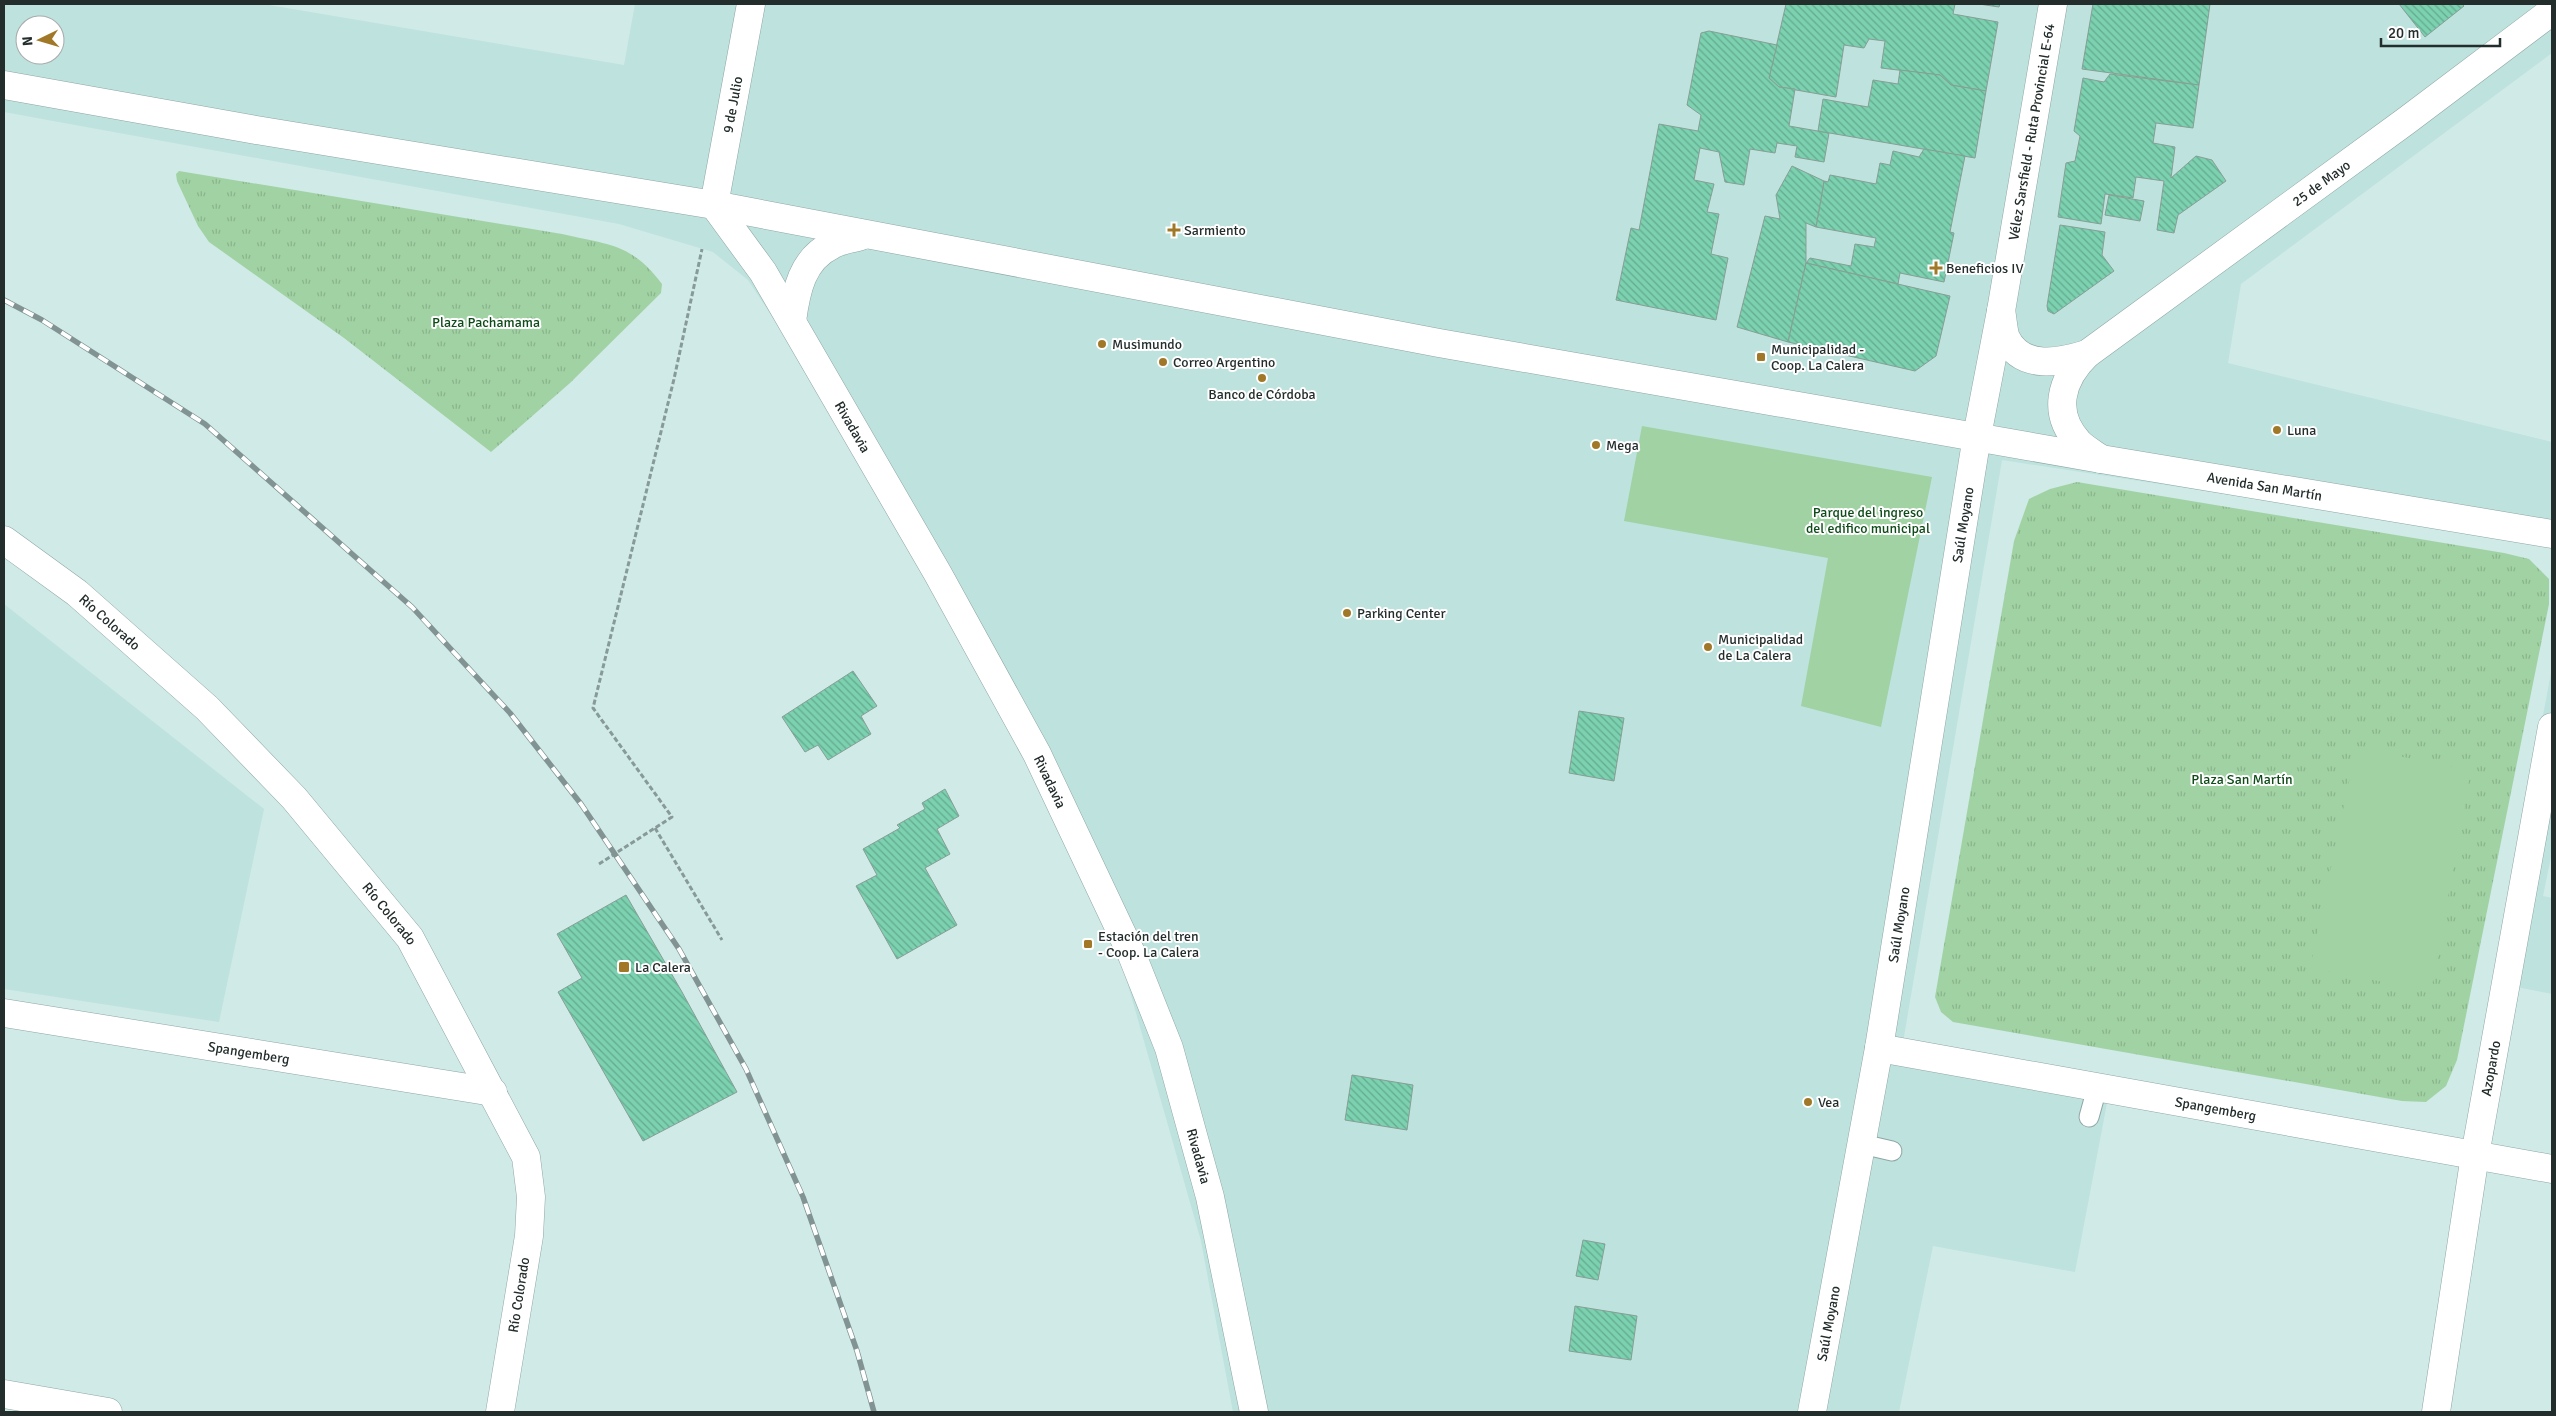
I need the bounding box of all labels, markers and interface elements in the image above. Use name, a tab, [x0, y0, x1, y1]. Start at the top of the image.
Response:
north arrow	[15, 15, 65, 65]
scale bar	[2381, 15, 2500, 47]
street label: Vélez Sarsfield - Ruta Provincial E-64	[2005, 22, 2058, 241]
text: 20 m	[2388, 24, 2419, 42]
text: N	[19, 35, 36, 47]
street label: 9 de Julio	[719, 75, 746, 134]
street label: 25 de Mayo	[2289, 156, 2354, 210]
place label: Sarmiento	[1184, 222, 1246, 239]
marker: Sarmiento	[1168, 224, 1180, 236]
place label: Beneficios IV	[1946, 260, 2023, 277]
marker: Beneficios IV	[1930, 262, 1942, 274]
park label: Plaza Pachamama	[432, 314, 540, 331]
place label: Musimundo	[1112, 336, 1182, 353]
marker: Musimundo	[1096, 338, 1108, 350]
place label: Municipalidad - Coop. La Calera	[1771, 341, 1864, 374]
marker: Municipalidad - Coop. La Calera	[1755, 351, 1767, 363]
place label: Correo Argentino	[1173, 354, 1275, 371]
marker: Correo Argentino	[1157, 356, 1169, 368]
marker: Banco de Córdoba	[1256, 372, 1268, 384]
place label: Banco de Córdoba	[1208, 386, 1316, 403]
street label: Rivadavia	[831, 398, 874, 456]
place label: Luna	[2287, 422, 2316, 439]
marker: Luna	[2271, 424, 2283, 436]
place label: Mega	[1606, 437, 1639, 454]
marker: Mega	[1590, 439, 1602, 451]
street label: Avenida San Martín	[2206, 468, 2323, 504]
street label: Saúl Moyano	[1948, 486, 1977, 564]
park label: Parque del ingreso del edifico municipal	[1806, 504, 1930, 537]
street label: Río Colorado	[76, 590, 144, 654]
place label: Parking Center	[1357, 605, 1446, 622]
marker: Parking Center	[1341, 607, 1353, 619]
place label: Municipalidad de La Calera	[1718, 631, 1803, 664]
marker: Municipalidad de La Calera	[1702, 641, 1714, 653]
street label: Rivadavia	[1030, 752, 1070, 811]
park label: Plaza San Martín	[2191, 771, 2293, 788]
street label: Río Colorado	[359, 879, 421, 948]
street label: Saúl Moyano	[1884, 886, 1913, 964]
place label: Estación del tren - Coop. La Calera	[1098, 928, 1199, 961]
marker: Estación del tren - Coop. La Calera	[1082, 938, 1094, 950]
place label: La Calera	[635, 959, 691, 976]
marker: La Calera	[617, 960, 631, 974]
street label: Spangemberg	[207, 1038, 291, 1068]
street label: Azopardo	[2477, 1039, 2504, 1097]
street label: Spangemberg	[2174, 1093, 2258, 1124]
place label: Vea	[1818, 1094, 1839, 1111]
marker: Vea	[1802, 1096, 1814, 1108]
street label: Rivadavia	[1183, 1126, 1214, 1186]
street label: Río Colorado	[505, 1256, 533, 1334]
street label: Saúl Moyano	[1813, 1284, 1844, 1363]

